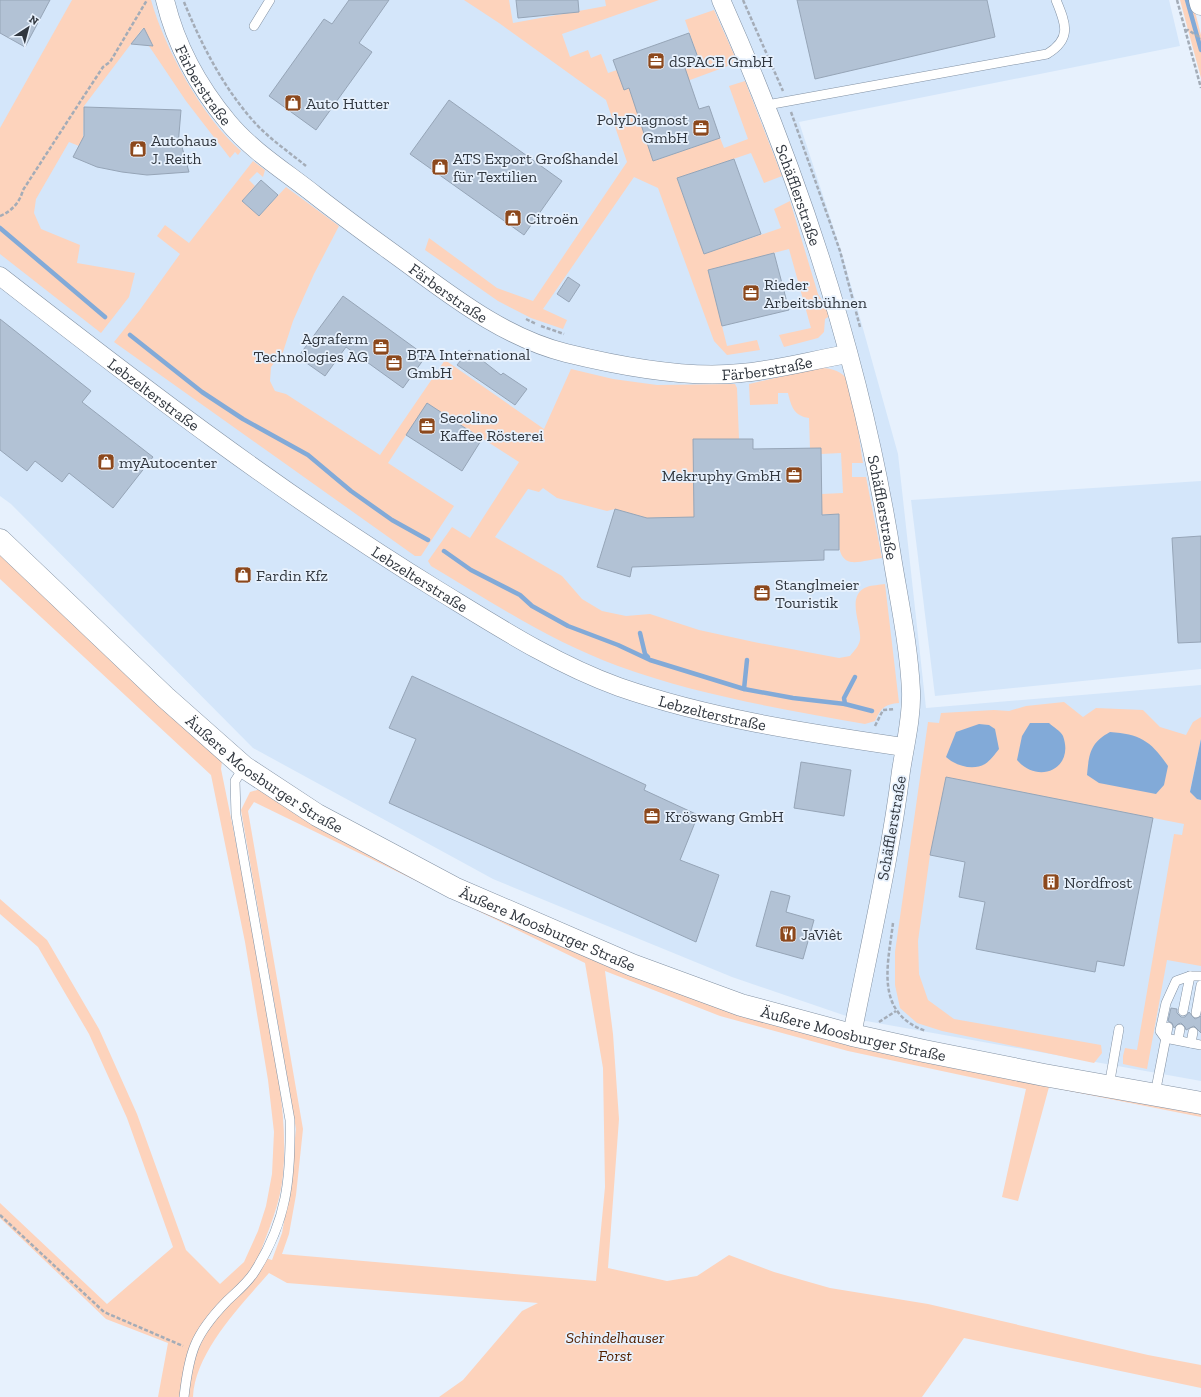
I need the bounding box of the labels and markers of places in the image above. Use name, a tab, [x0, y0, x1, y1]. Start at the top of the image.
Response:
office icon: dSPACE GmbH	[646, 51, 666, 71]
place label: dSPACE GmbH	[669, 52, 773, 71]
shop icon: Auto Hutter	[283, 93, 303, 113]
place label: Auto Hutter	[306, 94, 390, 113]
place label: PolyDiagnost GmbH	[597, 110, 688, 147]
office icon: PolyDiagnost GmbH	[691, 118, 711, 138]
place label: Autohaus J. Reith	[151, 131, 217, 168]
shop icon: Autohaus J. Reith	[128, 139, 148, 159]
place label: ATS Export Großhandel für Textilien	[453, 149, 618, 186]
shop icon: ATS Export Großhandel für Textilien	[430, 157, 450, 177]
shop icon: Citroën	[503, 208, 523, 228]
place label: Citroën	[526, 209, 579, 228]
place label: Rieder Arbeitsbühnen	[764, 275, 868, 312]
office icon: Rieder Arbeitsbühnen	[741, 283, 761, 303]
place label: Agraferm Technologies AG	[253, 329, 368, 366]
office icon: Agraferm Technologies AG	[371, 337, 391, 357]
place label: BTA International GmbH	[407, 345, 530, 382]
office icon: BTA International GmbH	[384, 353, 404, 373]
place label: Secolino Kaffee Rösterei	[440, 408, 544, 445]
office icon: Secolino Kaffee Rösterei	[417, 416, 437, 436]
shop icon: myAutocenter	[96, 452, 116, 472]
place label: myAutocenter	[119, 453, 218, 472]
office icon: Mekruphy GmbH	[784, 465, 804, 485]
place label: Mekruphy GmbH	[662, 466, 781, 485]
shop icon: Fardin Kfz	[233, 565, 253, 585]
place label: Fardin Kfz	[256, 566, 328, 585]
place label: Stanglmeier Touristik	[775, 575, 860, 612]
office icon: Stanglmeier Touristik	[752, 583, 772, 603]
office icon: Kröswang GmbH	[642, 806, 662, 826]
place label: Kröswang GmbH	[665, 807, 784, 826]
building icon: Nordfrost	[1041, 872, 1061, 892]
place label: Nordfrost	[1064, 873, 1132, 892]
restaurant icon: JaViêt	[778, 924, 798, 944]
place label: JaViêt	[801, 925, 842, 944]

